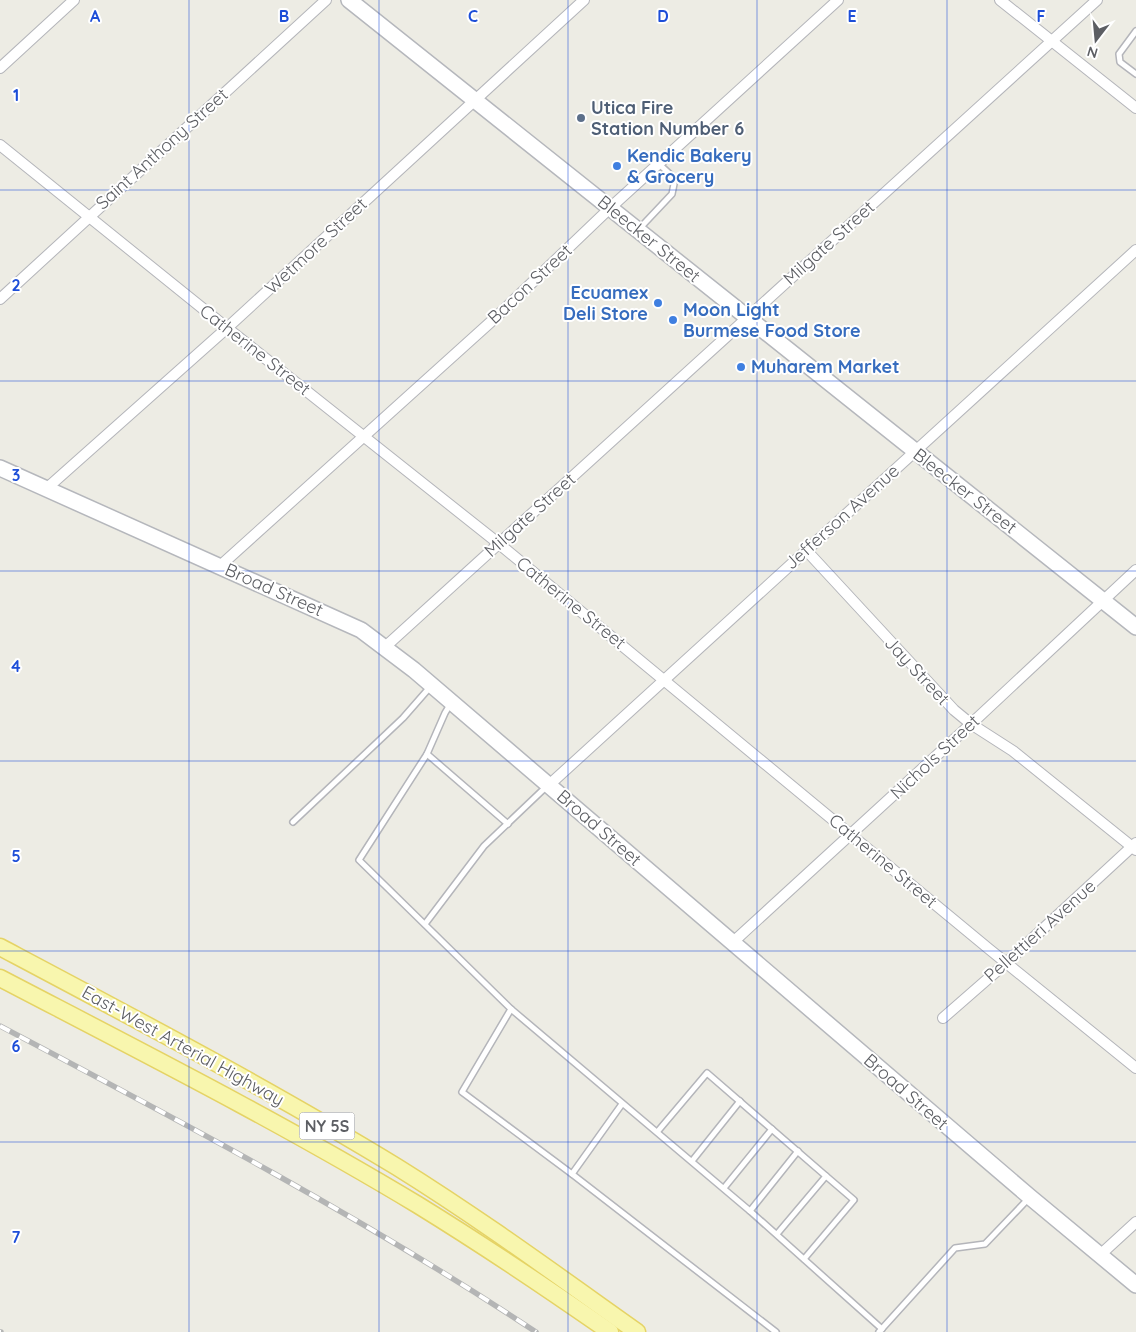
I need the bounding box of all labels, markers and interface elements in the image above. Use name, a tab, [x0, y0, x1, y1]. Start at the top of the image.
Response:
text: A	[90, 6, 101, 26]
text: B	[279, 6, 289, 26]
text: C	[468, 6, 478, 26]
text: D	[657, 6, 669, 26]
text: E	[847, 6, 857, 26]
text: F	[1037, 6, 1046, 26]
north arrow	[1071, 15, 1121, 65]
text: N	[1085, 42, 1100, 63]
street label: Saint Anthony Street	[91, 83, 233, 214]
text: 1	[13, 85, 19, 105]
place label: Utica Fire Station Number 6	[591, 96, 744, 140]
marker: Utica Fire Station Number 6	[575, 112, 587, 124]
place label: Kendic Bakery & Grocery	[627, 144, 752, 188]
marker: Kendic Bakery & Grocery	[611, 160, 623, 172]
street label: Bleecker Street	[593, 190, 705, 287]
street label: Wetmore Street	[260, 192, 372, 299]
street label: Milgate Street	[778, 196, 879, 290]
street label: Bacon Street	[483, 239, 577, 329]
text: 2	[11, 275, 21, 295]
place label: Ecuamex Deli Store	[563, 281, 648, 325]
marker: Ecuamex Deli Store	[652, 297, 664, 309]
place label: Moon Light Burmese Food Store	[683, 298, 861, 342]
street label: Catherine Street	[195, 299, 315, 400]
marker: Moon Light Burmese Food Store	[667, 314, 679, 326]
place label: Muharem Market	[751, 355, 900, 378]
marker: Muharem Market	[735, 361, 747, 373]
street label: Bleecker Street	[909, 443, 1022, 538]
street label: Jefferson Avenue	[779, 459, 904, 574]
text: 3	[12, 465, 20, 485]
street label: Milgate Street	[479, 468, 580, 562]
street label: Catherine Street	[512, 551, 631, 654]
street label: Broad Street	[222, 558, 327, 621]
street label: Jay Street	[880, 632, 955, 710]
text: 4	[11, 656, 21, 676]
street label: Nichols Street	[885, 709, 984, 804]
street label: Broad Street	[552, 784, 647, 871]
street label: Catherine Street	[824, 809, 942, 913]
text: 5	[11, 846, 21, 866]
street label: Pellettieri Avenue	[979, 874, 1100, 987]
street label: East-West Arterial Highway	[78, 980, 289, 1111]
text: 6	[12, 1036, 21, 1056]
street label: Broad Street	[859, 1048, 954, 1135]
road number: NY 5S	[300, 1112, 354, 1140]
text: 7	[12, 1227, 21, 1247]

